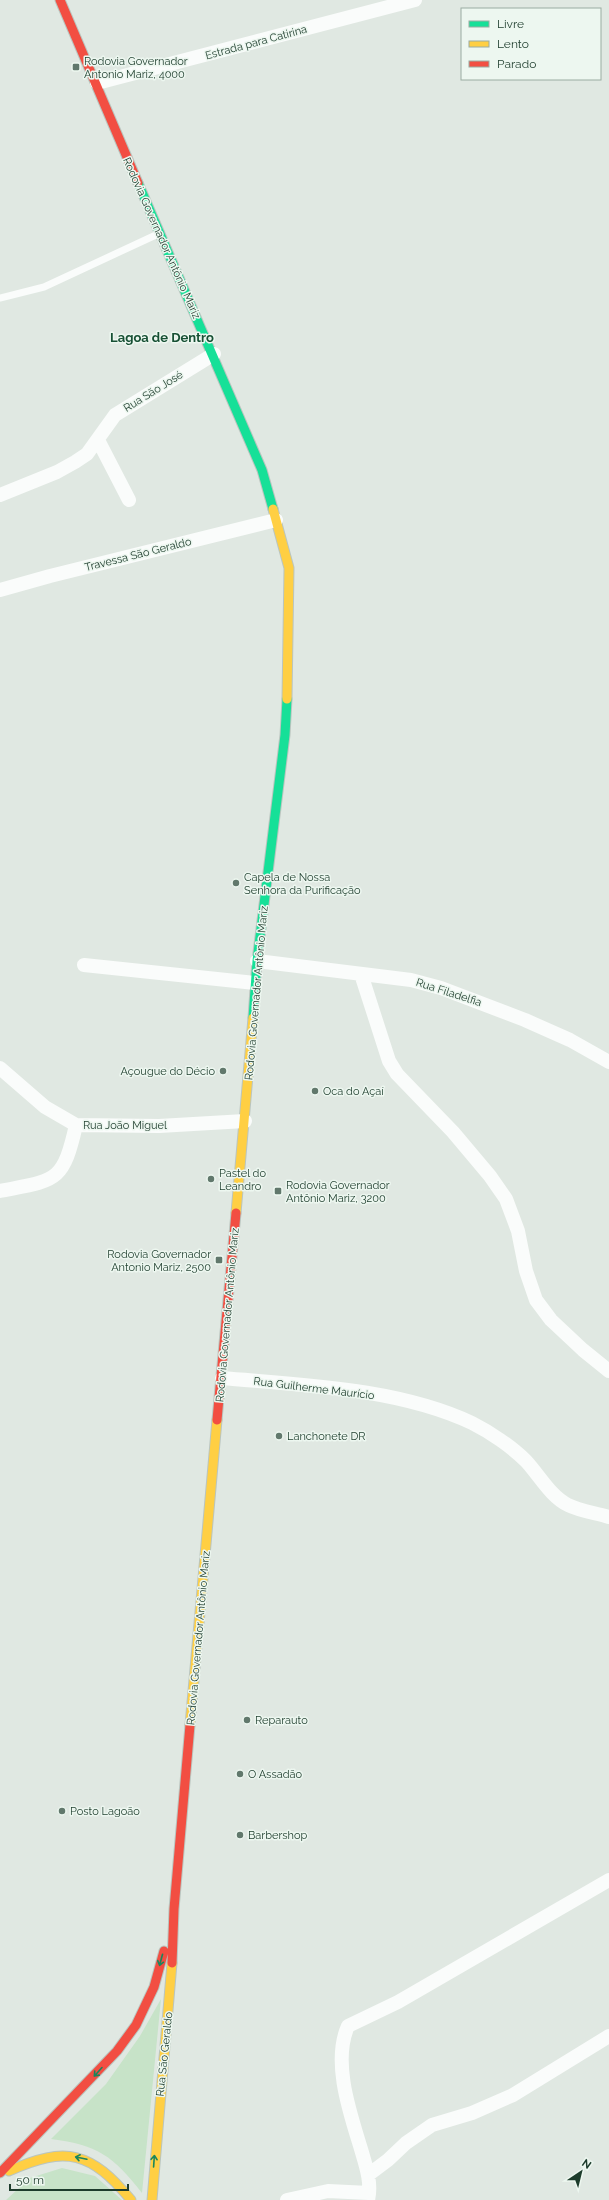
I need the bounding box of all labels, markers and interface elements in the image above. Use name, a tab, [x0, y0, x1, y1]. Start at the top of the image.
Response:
legend	[461, 8, 601, 80]
text: Livre	[497, 17, 524, 31]
street label: Estrada para Catirina	[204, 23, 308, 62]
text: Lento	[497, 37, 529, 51]
place label: Rodovia Governador Antonio Mariz, 4000	[84, 55, 188, 81]
text: Parado	[497, 57, 536, 71]
marker: Rodovia Governador Antonio Mariz, 4000	[71, 62, 81, 72]
street label: Rodovia Governador Antônio Mariz	[120, 156, 203, 321]
district label: Lagoa de Dentro	[110, 330, 214, 345]
street label: Rua São José	[121, 368, 186, 415]
street label: Travessa São Geraldo	[83, 535, 193, 574]
place label: Capela de Nossa Senhora da Purificação	[244, 871, 361, 897]
marker: Capela de Nossa Senhora da Purificação	[231, 878, 241, 888]
street label: Rodovia Governador Antônio Mariz	[242, 905, 271, 1081]
street label: Rua Filadelfia	[414, 976, 483, 1009]
place label: Açougue do Décio	[121, 1065, 215, 1078]
marker: Açougue do Décio	[218, 1066, 228, 1076]
place label: Oca do Açaí	[323, 1085, 384, 1098]
marker: Oca do Açaí	[310, 1086, 320, 1096]
street label: Rua João Miguel	[83, 1119, 167, 1132]
place label: Pastel do Leandro	[219, 1167, 266, 1193]
marker: Pastel do Leandro	[206, 1174, 216, 1184]
place label: Rodovia Governador Antônio Mariz, 3200	[286, 1179, 390, 1205]
marker: Rodovia Governador Antônio Mariz, 3200	[273, 1186, 283, 1196]
street label: Rodovia Governador Antônio Mariz	[213, 1227, 242, 1403]
place label: Rodovia Governador Antonio Mariz, 2500	[107, 1248, 211, 1274]
marker: Rodovia Governador Antonio Mariz, 2500	[214, 1255, 224, 1265]
street label: Rua Guilherme Maurício	[253, 1375, 376, 1402]
place label: Lanchonete DR	[287, 1430, 366, 1443]
marker: Lanchonete DR	[274, 1431, 284, 1441]
street label: Rodovia Governador Antônio Mariz	[184, 1550, 213, 1726]
place label: Reparauto	[255, 1714, 308, 1727]
marker: Reparauto	[242, 1715, 252, 1725]
place label: O Assadão	[248, 1768, 303, 1781]
marker: O Assadão	[235, 1769, 245, 1779]
place label: Posto Lagoão	[70, 1805, 140, 1818]
marker: Posto Lagoão	[57, 1806, 67, 1816]
place label: Barbershop	[248, 1829, 308, 1842]
marker: Barbershop	[235, 1830, 245, 1840]
one-way arrow	[157, 1953, 164, 1966]
street label: Rua São Geraldo	[154, 2011, 175, 2097]
one-way arrow	[94, 2067, 103, 2077]
north arrow	[561, 2152, 601, 2192]
one-way arrow	[75, 2154, 88, 2162]
one-way arrow	[151, 2155, 158, 2168]
text: N	[579, 2156, 594, 2172]
scale bar	[10, 2166, 128, 2192]
text: 50 m	[16, 2173, 44, 2187]

